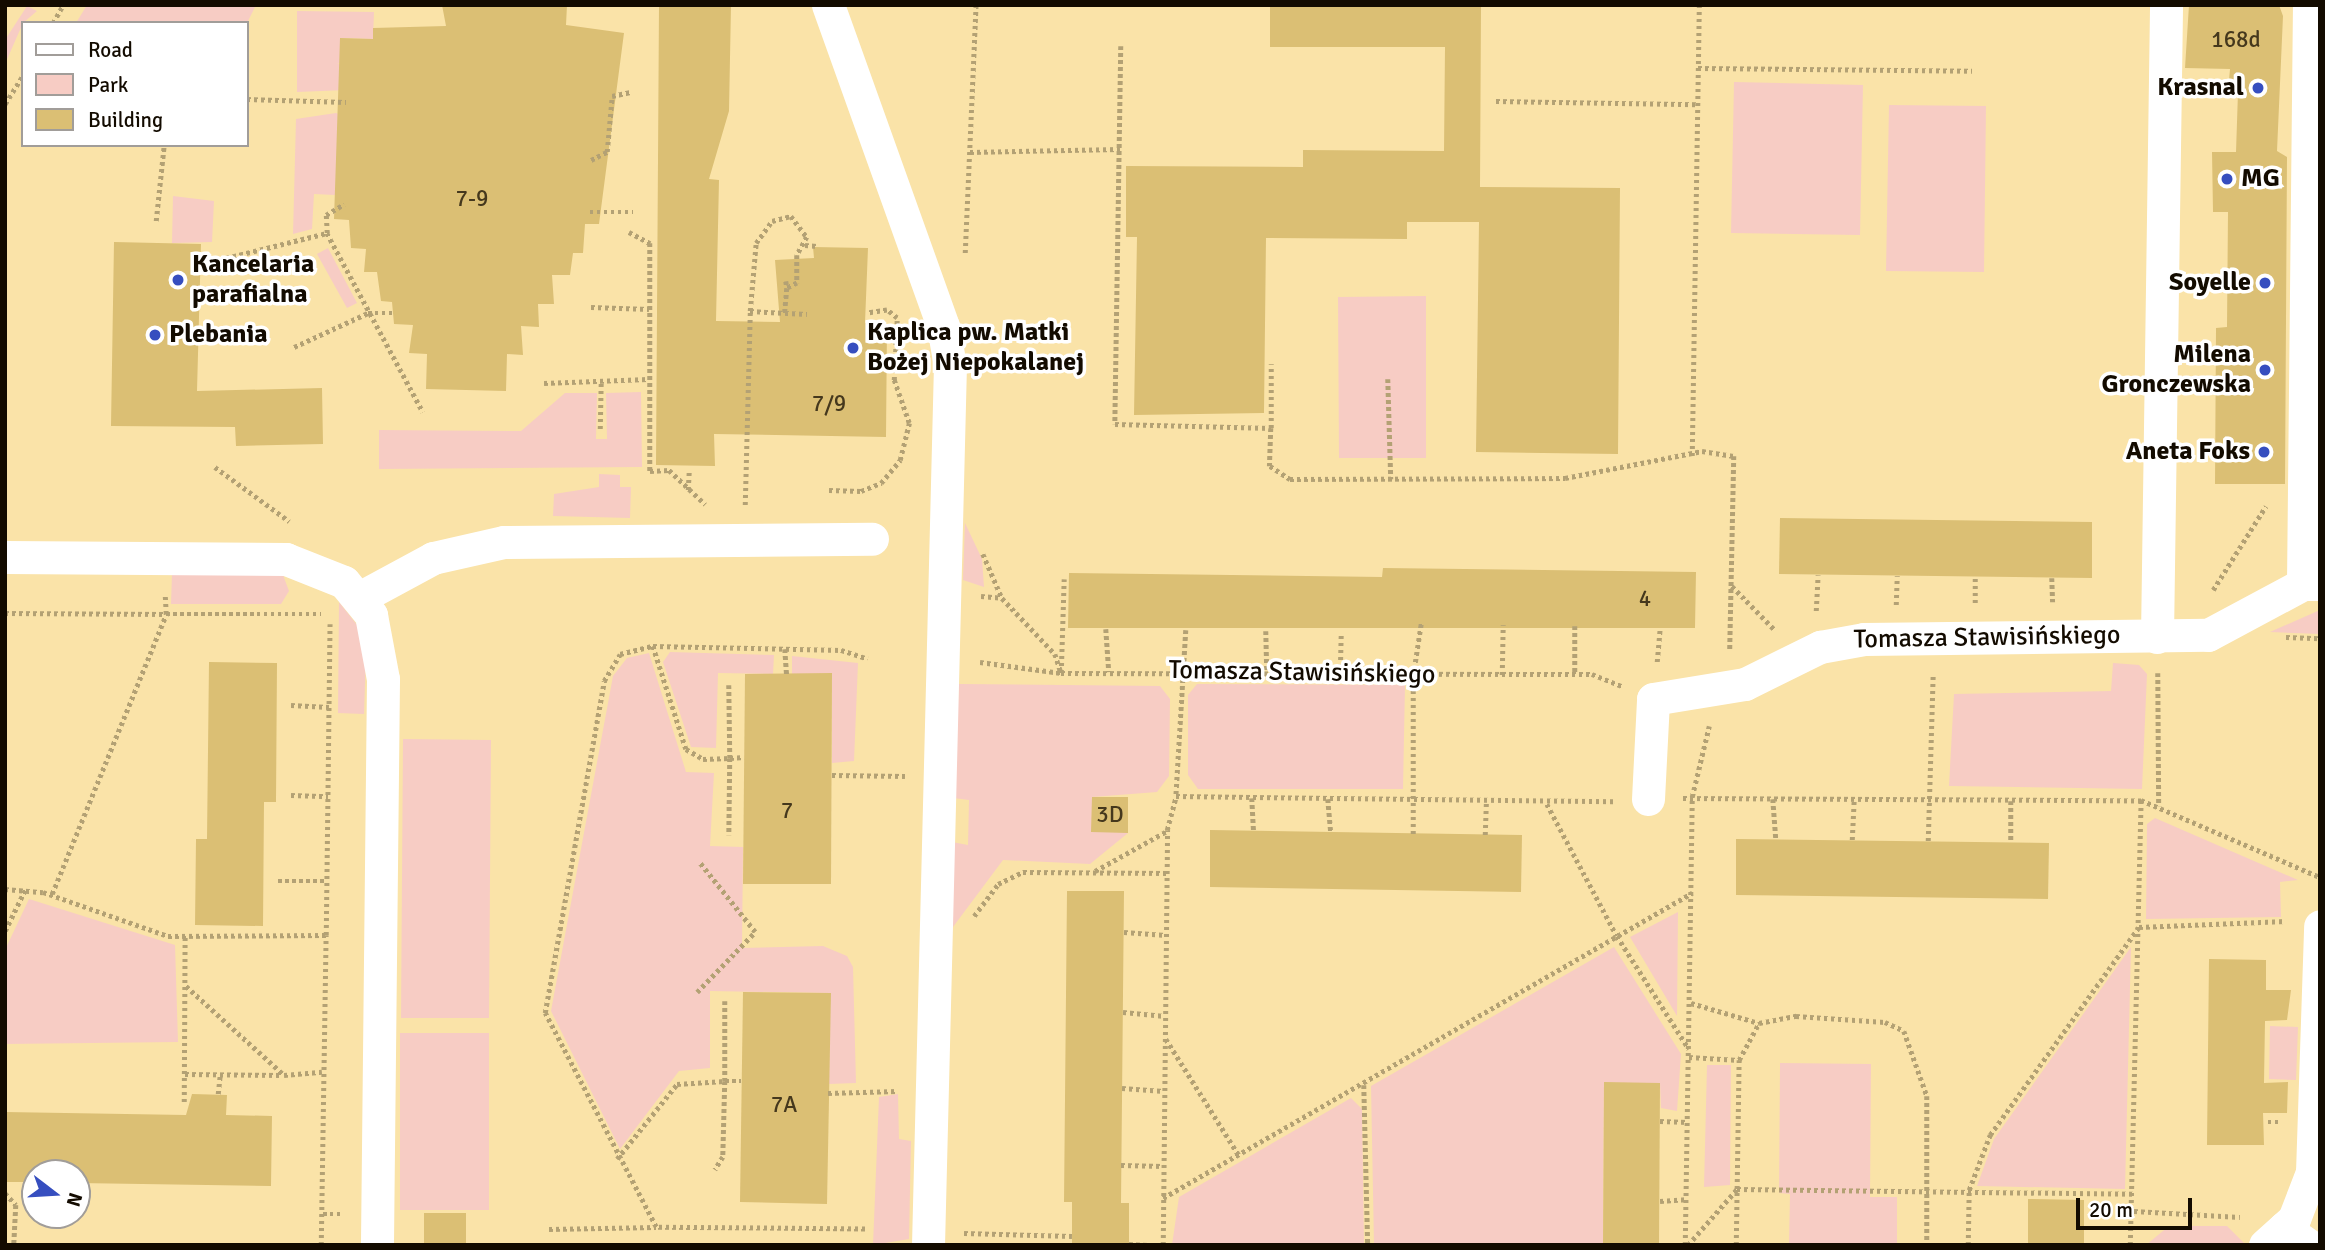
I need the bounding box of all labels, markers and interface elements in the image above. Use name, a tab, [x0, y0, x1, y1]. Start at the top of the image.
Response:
legend	[21, 21, 248, 147]
house number: 168d	[2211, 26, 2261, 54]
text: Road	[88, 37, 133, 63]
text: Park	[88, 72, 128, 98]
place label: Krasnal	[2157, 72, 2244, 104]
marker: Krasnal	[2250, 80, 2266, 96]
text: Building	[88, 107, 163, 133]
place label: MG	[2241, 163, 2280, 195]
marker: MG	[2219, 171, 2235, 187]
house number: 7-9	[456, 185, 488, 213]
place label: Kancelaria parafialna	[192, 249, 314, 310]
place label: Soyelle	[2169, 267, 2251, 299]
marker: Kancelaria parafialna	[170, 272, 186, 288]
marker: Soyelle	[2257, 275, 2273, 291]
place label: Kaplica pw. Matki Bożej Niepokalanej	[867, 317, 1084, 378]
place label: Plebania	[169, 319, 268, 351]
marker: Plebania	[147, 327, 163, 343]
place label: Milena Gronczewska	[2102, 339, 2251, 400]
marker: Kaplica pw. Matki Bożej Niepokalanej	[845, 340, 861, 356]
marker: Milena Gronczewska	[2257, 362, 2273, 378]
house number: 7/9	[812, 390, 846, 418]
place label: Aneta Foks	[2126, 436, 2250, 468]
marker: Aneta Foks	[2256, 444, 2272, 460]
house number: 4	[1639, 585, 1651, 613]
street label: Tomasza Stawisińskiego	[1853, 620, 2121, 656]
street label: Tomasza Stawisińskiego	[1168, 655, 1436, 691]
house number: 7	[781, 797, 793, 825]
house number: 3D	[1096, 801, 1124, 829]
house number: 7A	[771, 1091, 797, 1119]
north arrow	[21, 1159, 91, 1229]
scale bar	[2080, 1184, 2196, 1228]
text: N	[61, 1190, 88, 1209]
text: 20 m	[2089, 1197, 2133, 1223]

